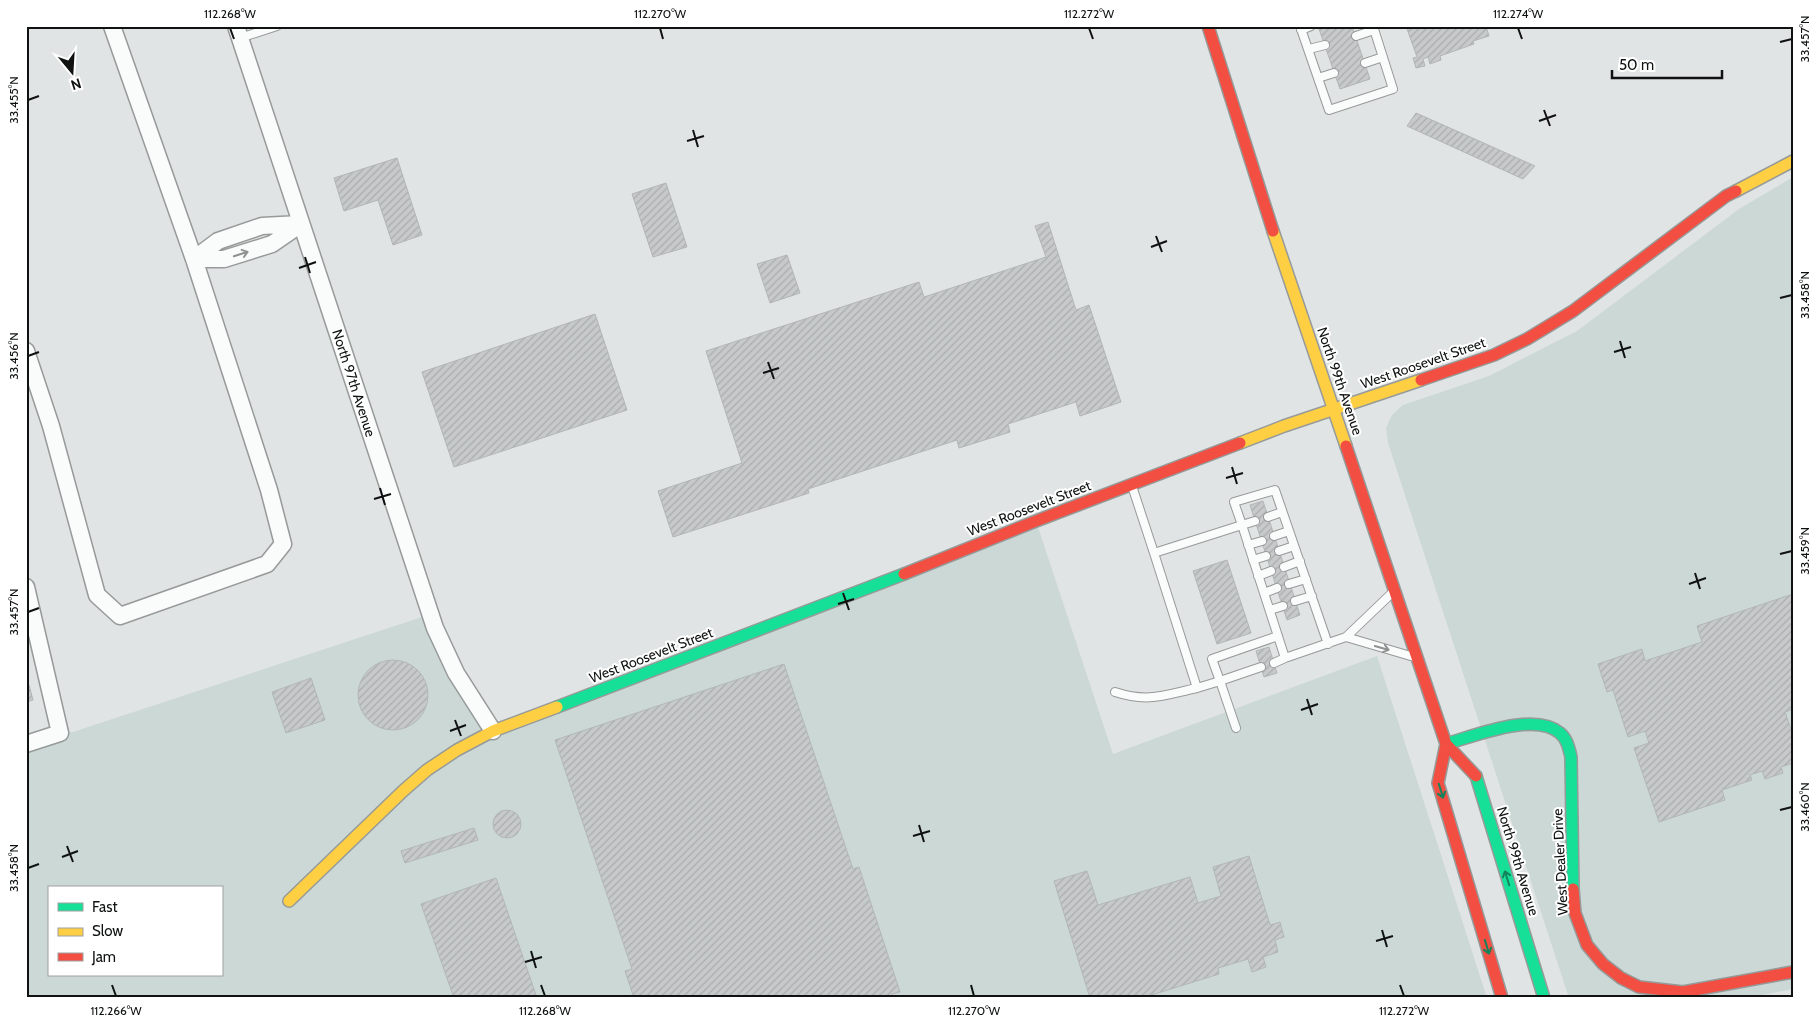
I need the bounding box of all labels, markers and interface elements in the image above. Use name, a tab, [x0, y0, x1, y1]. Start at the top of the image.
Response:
text: 112.268°W	[204, 6, 257, 21]
text: 112.270°W	[634, 6, 687, 21]
text: 112.272°W	[1064, 6, 1115, 21]
text: 112.274°W	[1493, 6, 1544, 21]
text: 33.457°N	[1797, 16, 1812, 62]
north arrow	[48, 48, 98, 98]
scale bar	[1612, 48, 1722, 80]
text: 50 m	[1619, 56, 1654, 74]
text: N	[69, 74, 84, 94]
text: 33.455°N	[6, 76, 21, 124]
one-way arrow	[233, 248, 249, 258]
text: 33.458°N	[1797, 271, 1812, 319]
street label: North 99th Avenue	[1313, 325, 1367, 437]
street label: North 97th Avenue	[328, 327, 380, 439]
text: 33.456°N	[6, 332, 21, 380]
street label: West Roosevelt Street	[1358, 333, 1488, 393]
street label: West Roosevelt Street	[965, 476, 1094, 540]
text: 33.459°N	[1797, 527, 1812, 575]
text: 33.457°N	[6, 589, 21, 635]
street label: West Roosevelt Street	[587, 623, 716, 687]
one-way arrow	[1373, 643, 1389, 653]
text: 33.460°N	[1797, 782, 1812, 832]
one-way arrow	[1436, 783, 1446, 799]
street label: North 99th Avenue	[1493, 804, 1543, 918]
street label: West Dealer Drive	[1548, 808, 1572, 916]
text: 33.458°N	[6, 844, 21, 892]
one-way arrow	[1502, 871, 1512, 887]
legend	[48, 886, 222, 976]
text: Fast	[92, 898, 117, 916]
text: Slow	[92, 922, 123, 940]
one-way arrow	[1483, 939, 1493, 955]
text: Jam	[91, 948, 116, 966]
text: 112.266°W	[90, 1003, 142, 1018]
text: 112.268°W	[519, 1003, 572, 1018]
text: 112.270°W	[948, 1003, 1001, 1018]
text: 112.272°W	[1379, 1003, 1430, 1018]

